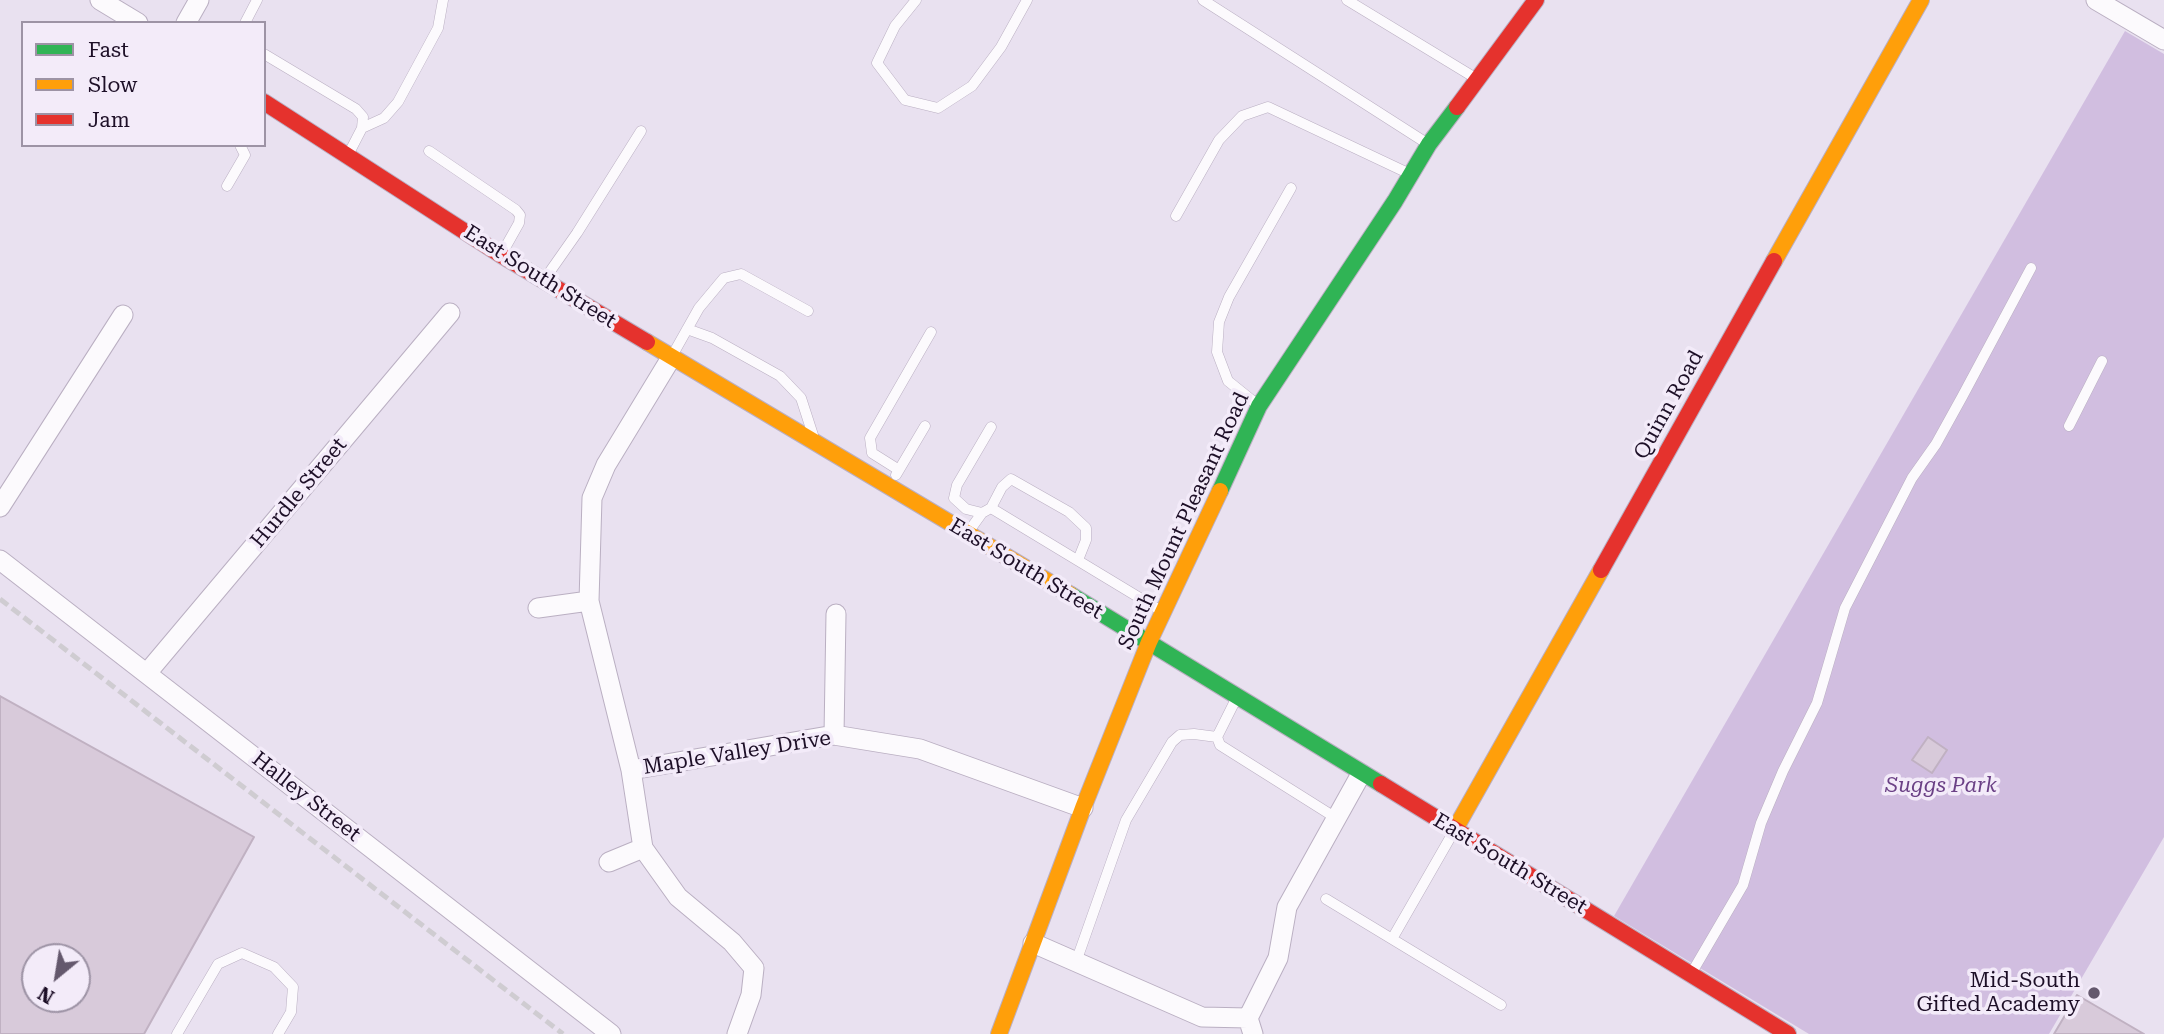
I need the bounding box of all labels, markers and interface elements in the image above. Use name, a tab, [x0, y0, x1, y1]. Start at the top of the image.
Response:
legend	[21, 21, 266, 147]
text: Fast	[88, 38, 129, 62]
text: Slow	[88, 73, 137, 97]
text: Jam	[88, 108, 130, 132]
street label: East South Street	[459, 220, 621, 334]
street label: Quinn Road	[1629, 346, 1709, 464]
street label: South Mount Pleasant Road	[1113, 388, 1255, 654]
street label: Hurdle Street	[246, 433, 352, 553]
street label: East South Street	[945, 513, 1107, 625]
street label: Maple Valley Drive	[641, 726, 833, 780]
street label: Halley Street	[247, 747, 365, 847]
park label: Suggs Park	[1885, 773, 1997, 799]
street label: East South Street	[1429, 808, 1591, 920]
north arrow	[21, 943, 91, 1013]
place label: Mid-South Gifted Academy	[1916, 968, 2080, 1018]
text: N	[34, 981, 58, 1009]
marker: Mid-South Gifted Academy	[2086, 985, 2102, 1001]

